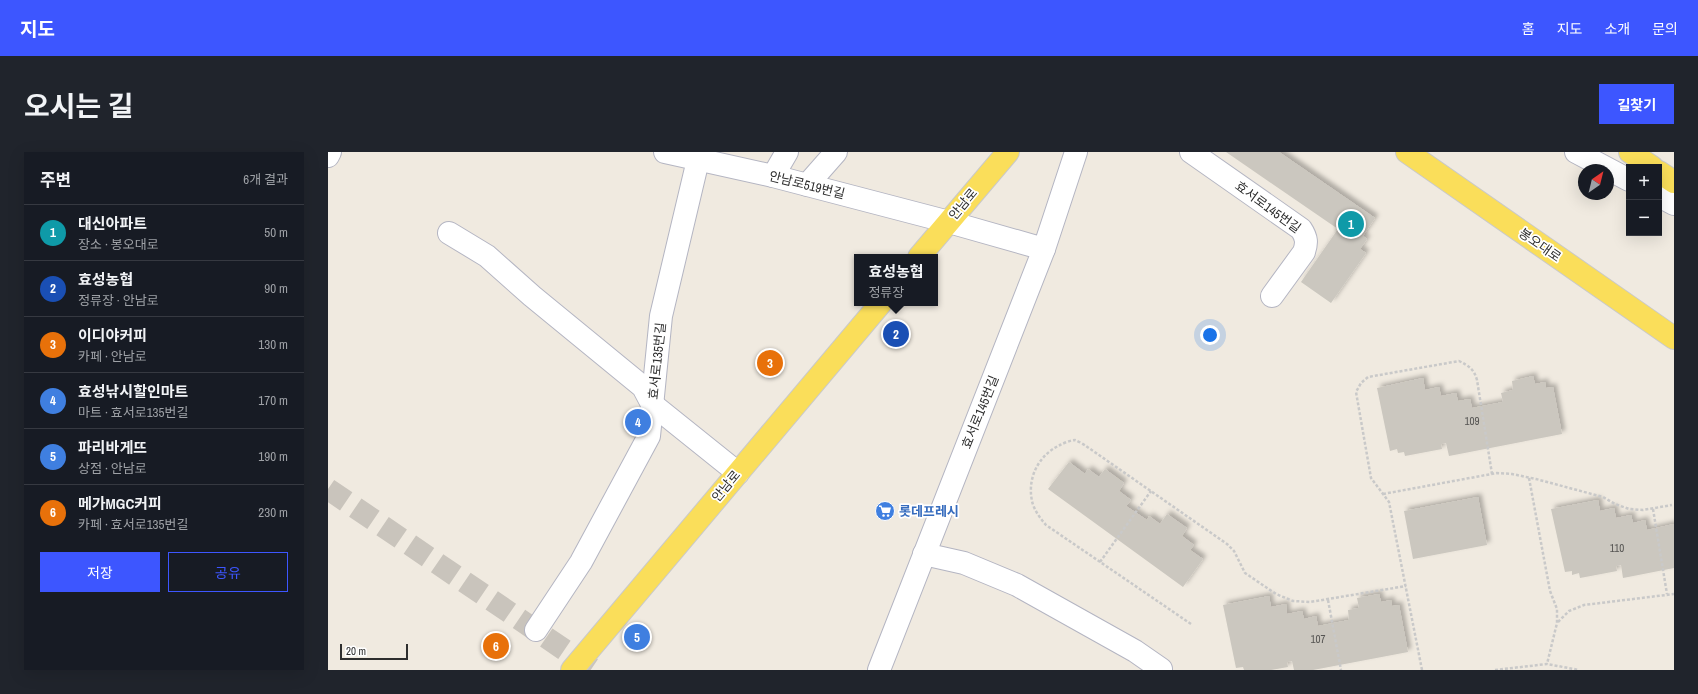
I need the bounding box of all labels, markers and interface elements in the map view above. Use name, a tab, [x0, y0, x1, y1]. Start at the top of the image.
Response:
text: 지도	[20, 16, 55, 42]
text: 홈	[1522, 20, 1535, 38]
text: 지도	[1557, 20, 1582, 38]
text: 소개	[1604, 20, 1630, 38]
text: 문의	[1652, 20, 1678, 38]
button: 길찾기	[1599, 84, 1674, 124]
text: 오시는 길	[24, 87, 133, 125]
north arrow	[1578, 164, 1614, 200]
map controls	[1626, 164, 1662, 236]
button: +	[1626, 164, 1662, 200]
street label: 안남로519번길	[767, 167, 847, 203]
text: 주변	[40, 168, 71, 191]
text: 6개 결과	[243, 171, 288, 188]
street label: 효서로145번길	[1232, 177, 1304, 237]
street label: 안남로	[945, 185, 981, 223]
button: −	[1626, 200, 1662, 236]
pin: 1	[1338, 209, 1364, 239]
text: 대신아파트	[78, 213, 147, 234]
text: 1	[50, 224, 56, 241]
text: 50 m	[264, 224, 288, 241]
street label: 봉오대로	[1516, 224, 1565, 266]
text: 장소 · 봉오대로	[78, 236, 159, 253]
popup	[854, 254, 938, 306]
text: 효성농협	[868, 261, 924, 282]
text: 효성농협	[78, 269, 133, 290]
text: 2	[50, 280, 56, 297]
text: 90 m	[264, 280, 288, 297]
text: 정류장	[868, 284, 904, 301]
text: 정류장 · 안남로	[78, 292, 159, 309]
pin: 2	[883, 319, 909, 349]
street label: 효서로135번길	[644, 322, 670, 400]
text: 이디야커피	[78, 325, 147, 346]
your location	[1200, 325, 1220, 345]
text: 3	[50, 336, 56, 353]
text: 130 m	[258, 336, 288, 353]
text: 카페 · 안남로	[78, 348, 147, 365]
pin: 3	[757, 348, 783, 378]
street label: 효서로145번길	[958, 373, 1002, 451]
text: 효성낚시할인마트	[78, 381, 188, 402]
text: 4	[50, 392, 56, 409]
text: 170 m	[258, 392, 288, 409]
text: 마트 · 효서로135번길	[78, 404, 188, 421]
pin: 4	[625, 407, 651, 437]
house number: 109	[1464, 414, 1480, 428]
text: 파리바게뜨	[78, 437, 147, 458]
text: 5	[50, 448, 56, 465]
text: 190 m	[258, 448, 288, 465]
text: 상점 · 안남로	[78, 460, 147, 477]
street label: 안남로	[708, 467, 744, 505]
text: 메가MGC커피	[78, 493, 162, 514]
supermarket icon: 롯데프레시	[874, 500, 896, 522]
place label: 롯데프레시	[899, 503, 959, 520]
text: 6	[50, 504, 56, 521]
text: 230 m	[258, 504, 288, 521]
text: 카페 · 효서로135번길	[78, 516, 188, 533]
house number: 110	[1610, 541, 1624, 555]
button: 저장	[40, 552, 160, 592]
button: 공유	[168, 552, 288, 592]
pin: 5	[624, 622, 650, 652]
pin: 6	[483, 631, 509, 661]
house number: 107	[1310, 632, 1326, 646]
scale bar	[340, 642, 408, 661]
text: 20 m	[346, 644, 366, 658]

